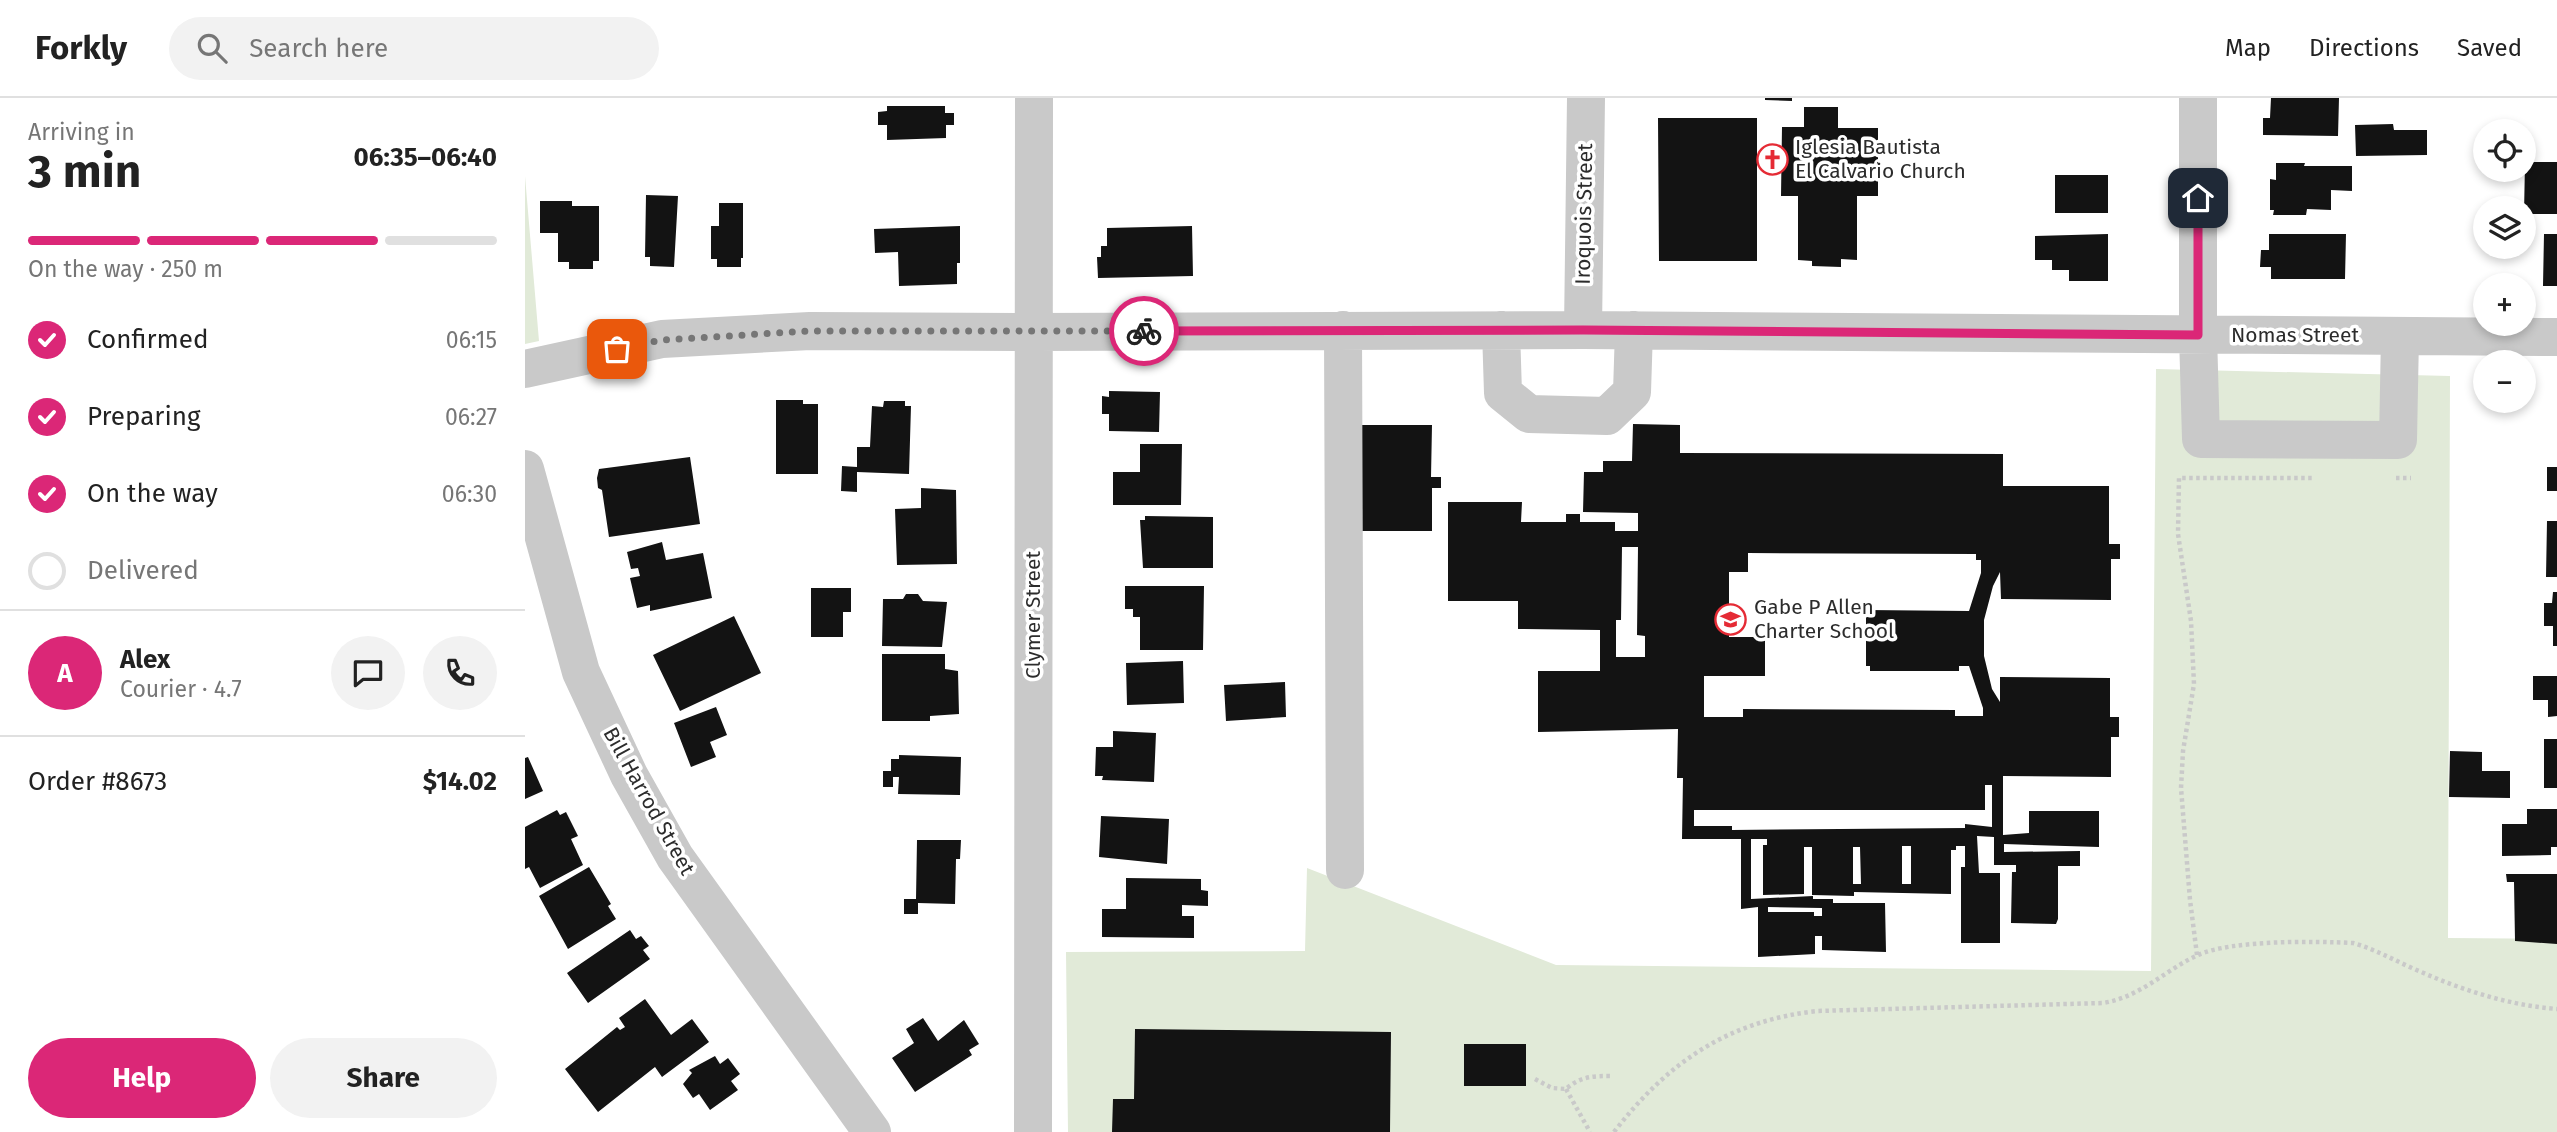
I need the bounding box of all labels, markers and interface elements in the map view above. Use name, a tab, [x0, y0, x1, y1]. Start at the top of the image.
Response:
search box	[169, 17, 659, 80]
text: Forkly	[35, 28, 127, 68]
icon: search	[193, 29, 231, 67]
text: Search here	[249, 33, 388, 64]
text: Map	[2225, 34, 2271, 62]
text: Directions	[2309, 34, 2419, 62]
text: Saved	[2457, 34, 2522, 62]
text: Arriving in	[28, 118, 135, 146]
map controls	[2473, 119, 2536, 413]
button: locate	[2473, 119, 2536, 182]
place label: Iglesia Bautista El Calvario Church	[1795, 134, 1966, 184]
text: 06:35–06:40	[354, 142, 497, 173]
church icon: Iglesia Bautista El Calvario Church	[1755, 142, 1789, 176]
street label: Iroquois Street	[1570, 143, 1598, 285]
text: 3 min	[28, 144, 141, 199]
pin	[2168, 168, 2228, 228]
icon: home	[2179, 179, 2217, 217]
button: layers	[2473, 196, 2536, 259]
text: On the way · 250 m	[28, 255, 223, 283]
button: +	[2473, 273, 2536, 336]
courier	[1109, 296, 1179, 366]
icon: bike	[1125, 312, 1163, 350]
pin	[587, 319, 647, 379]
icon: check	[28, 321, 66, 359]
street label: Nomas Street	[2231, 322, 2359, 348]
text: Confirmed	[87, 324, 208, 355]
text: 06:15	[446, 326, 497, 354]
icon: bag	[598, 330, 636, 368]
button: −	[2473, 350, 2536, 413]
icon: check	[28, 398, 66, 436]
text: Preparing	[87, 401, 200, 432]
text: 06:27	[445, 403, 497, 431]
icon: check	[28, 475, 66, 513]
text: On the way	[87, 478, 218, 509]
text: 06:30	[442, 480, 497, 508]
street label: Clymer Street	[1020, 551, 1046, 679]
text: Delivered	[87, 555, 199, 586]
place label: Gabe P Allen Charter School	[1754, 594, 1894, 644]
school or university icon: Gabe P Allen Charter School	[1714, 602, 1748, 636]
button: chat	[331, 636, 405, 710]
button: phone	[423, 636, 497, 710]
text: Alex	[120, 644, 170, 675]
text: A	[57, 658, 73, 689]
text: Courier · 4.7	[120, 675, 242, 703]
street label: Bill Harrod Street	[598, 722, 701, 880]
text: Order #8673	[28, 766, 167, 797]
text: $14.02	[423, 766, 497, 797]
button: Help	[28, 1038, 256, 1118]
button: Share	[270, 1038, 497, 1118]

